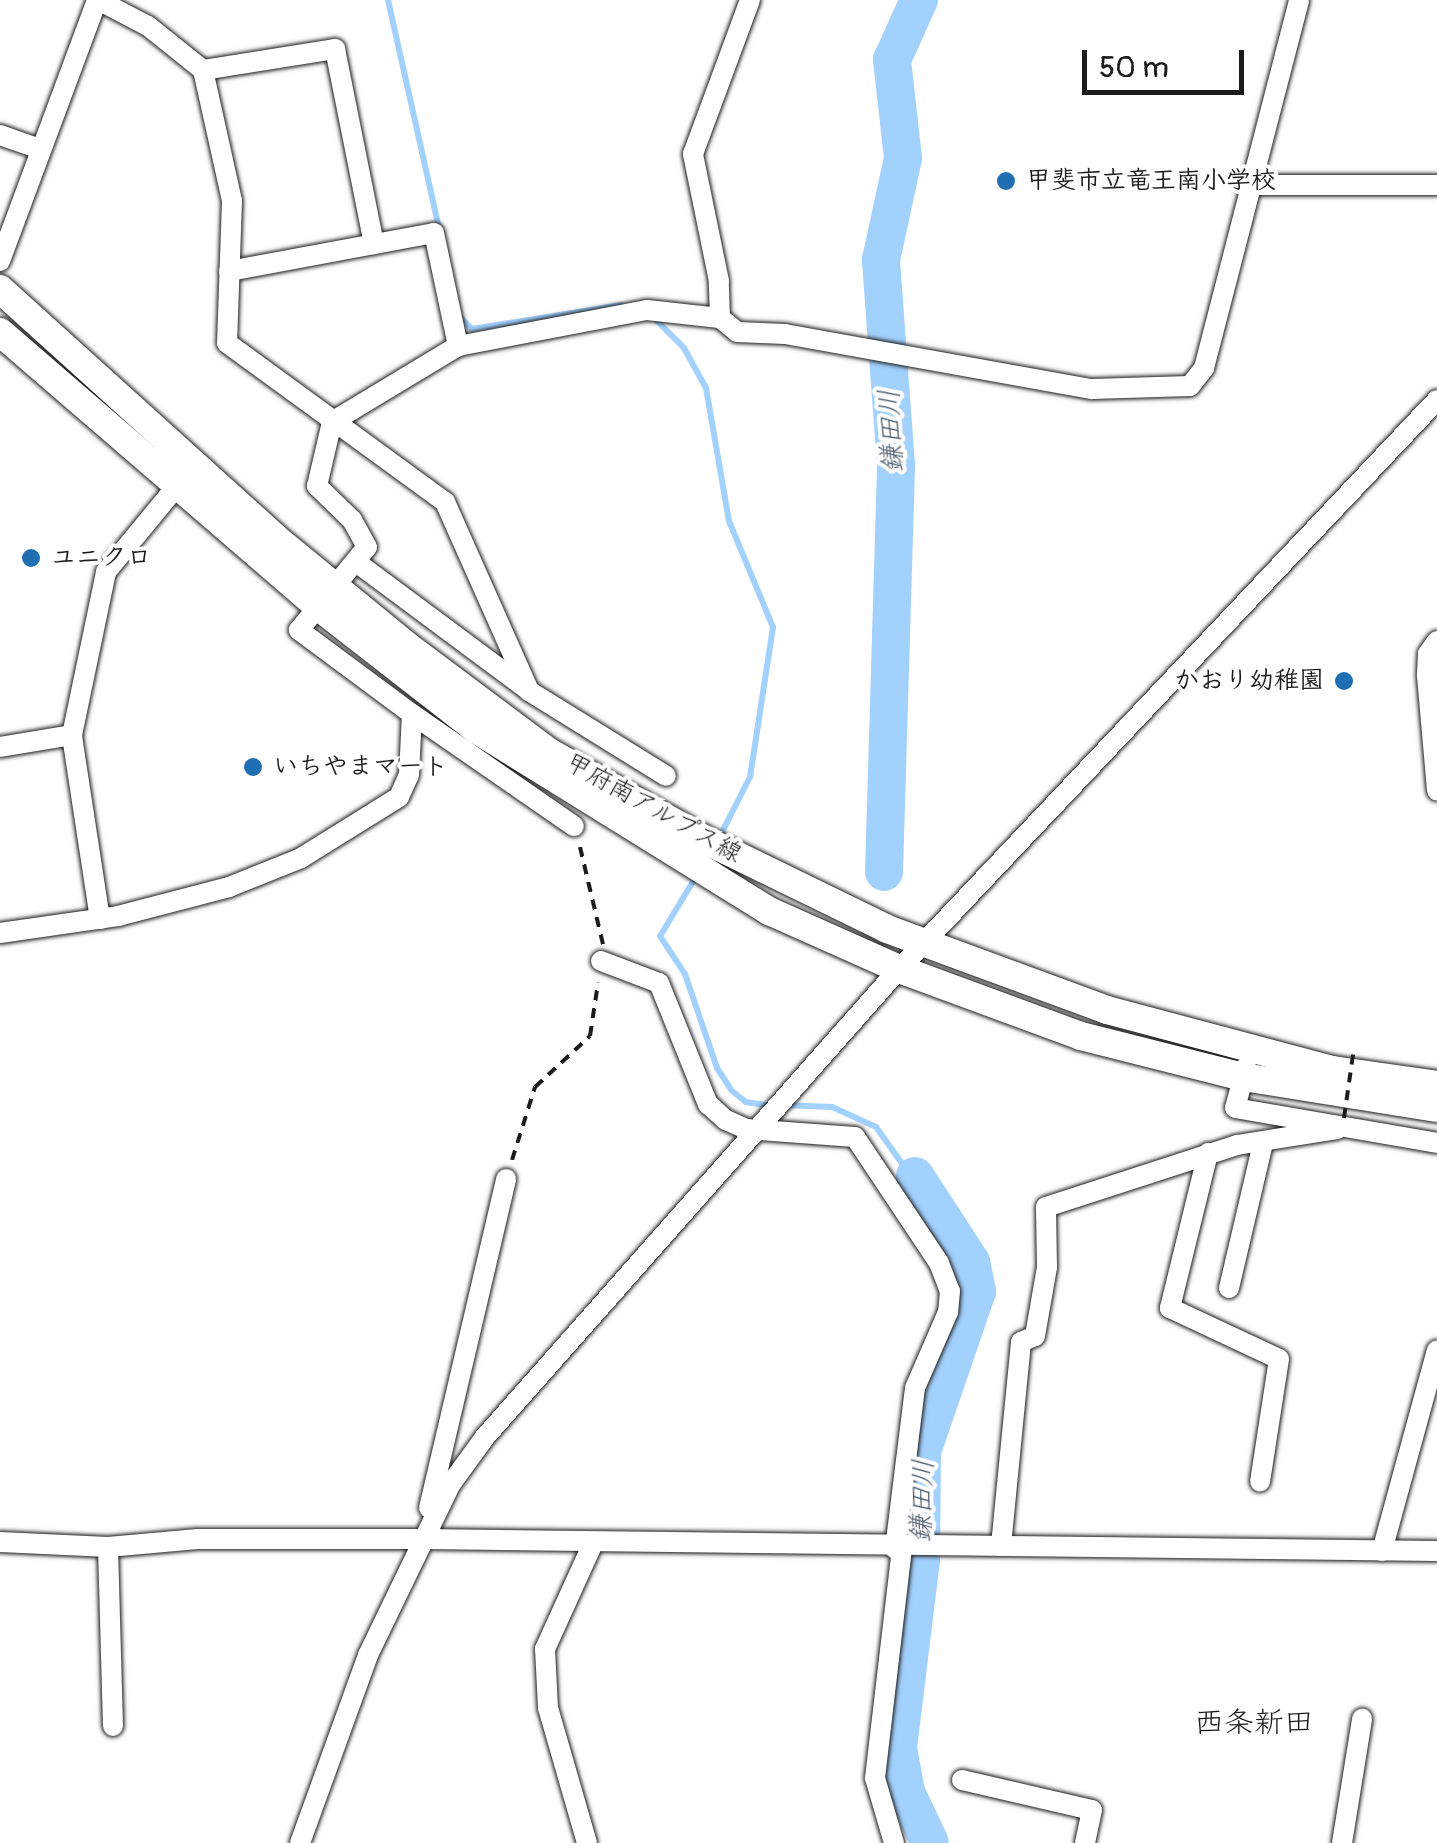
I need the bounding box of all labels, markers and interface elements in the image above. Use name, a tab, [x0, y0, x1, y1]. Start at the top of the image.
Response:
scale bar	[1087, 30, 1250, 92]
text: 50 m	[1099, 49, 1169, 86]
place label: 甲斐市立竜王南小学校	[1026, 166, 1276, 196]
marker: 甲斐市立竜王南小学校	[995, 170, 1017, 192]
water label: 鎌田川	[873, 388, 911, 474]
place label: ユニクロ	[51, 543, 151, 573]
marker: ユニクロ	[20, 547, 42, 569]
place label: かおり幼稚園	[1174, 666, 1324, 696]
marker: かおり幼稚園	[1333, 670, 1355, 692]
street label: 甲府南アルプス線	[558, 747, 748, 871]
place label: いちやまマート	[273, 752, 448, 782]
marker: いちやまマート	[242, 756, 264, 778]
water label: 鎌田川	[905, 1458, 941, 1544]
district label: 西条新田	[1194, 1705, 1314, 1741]

